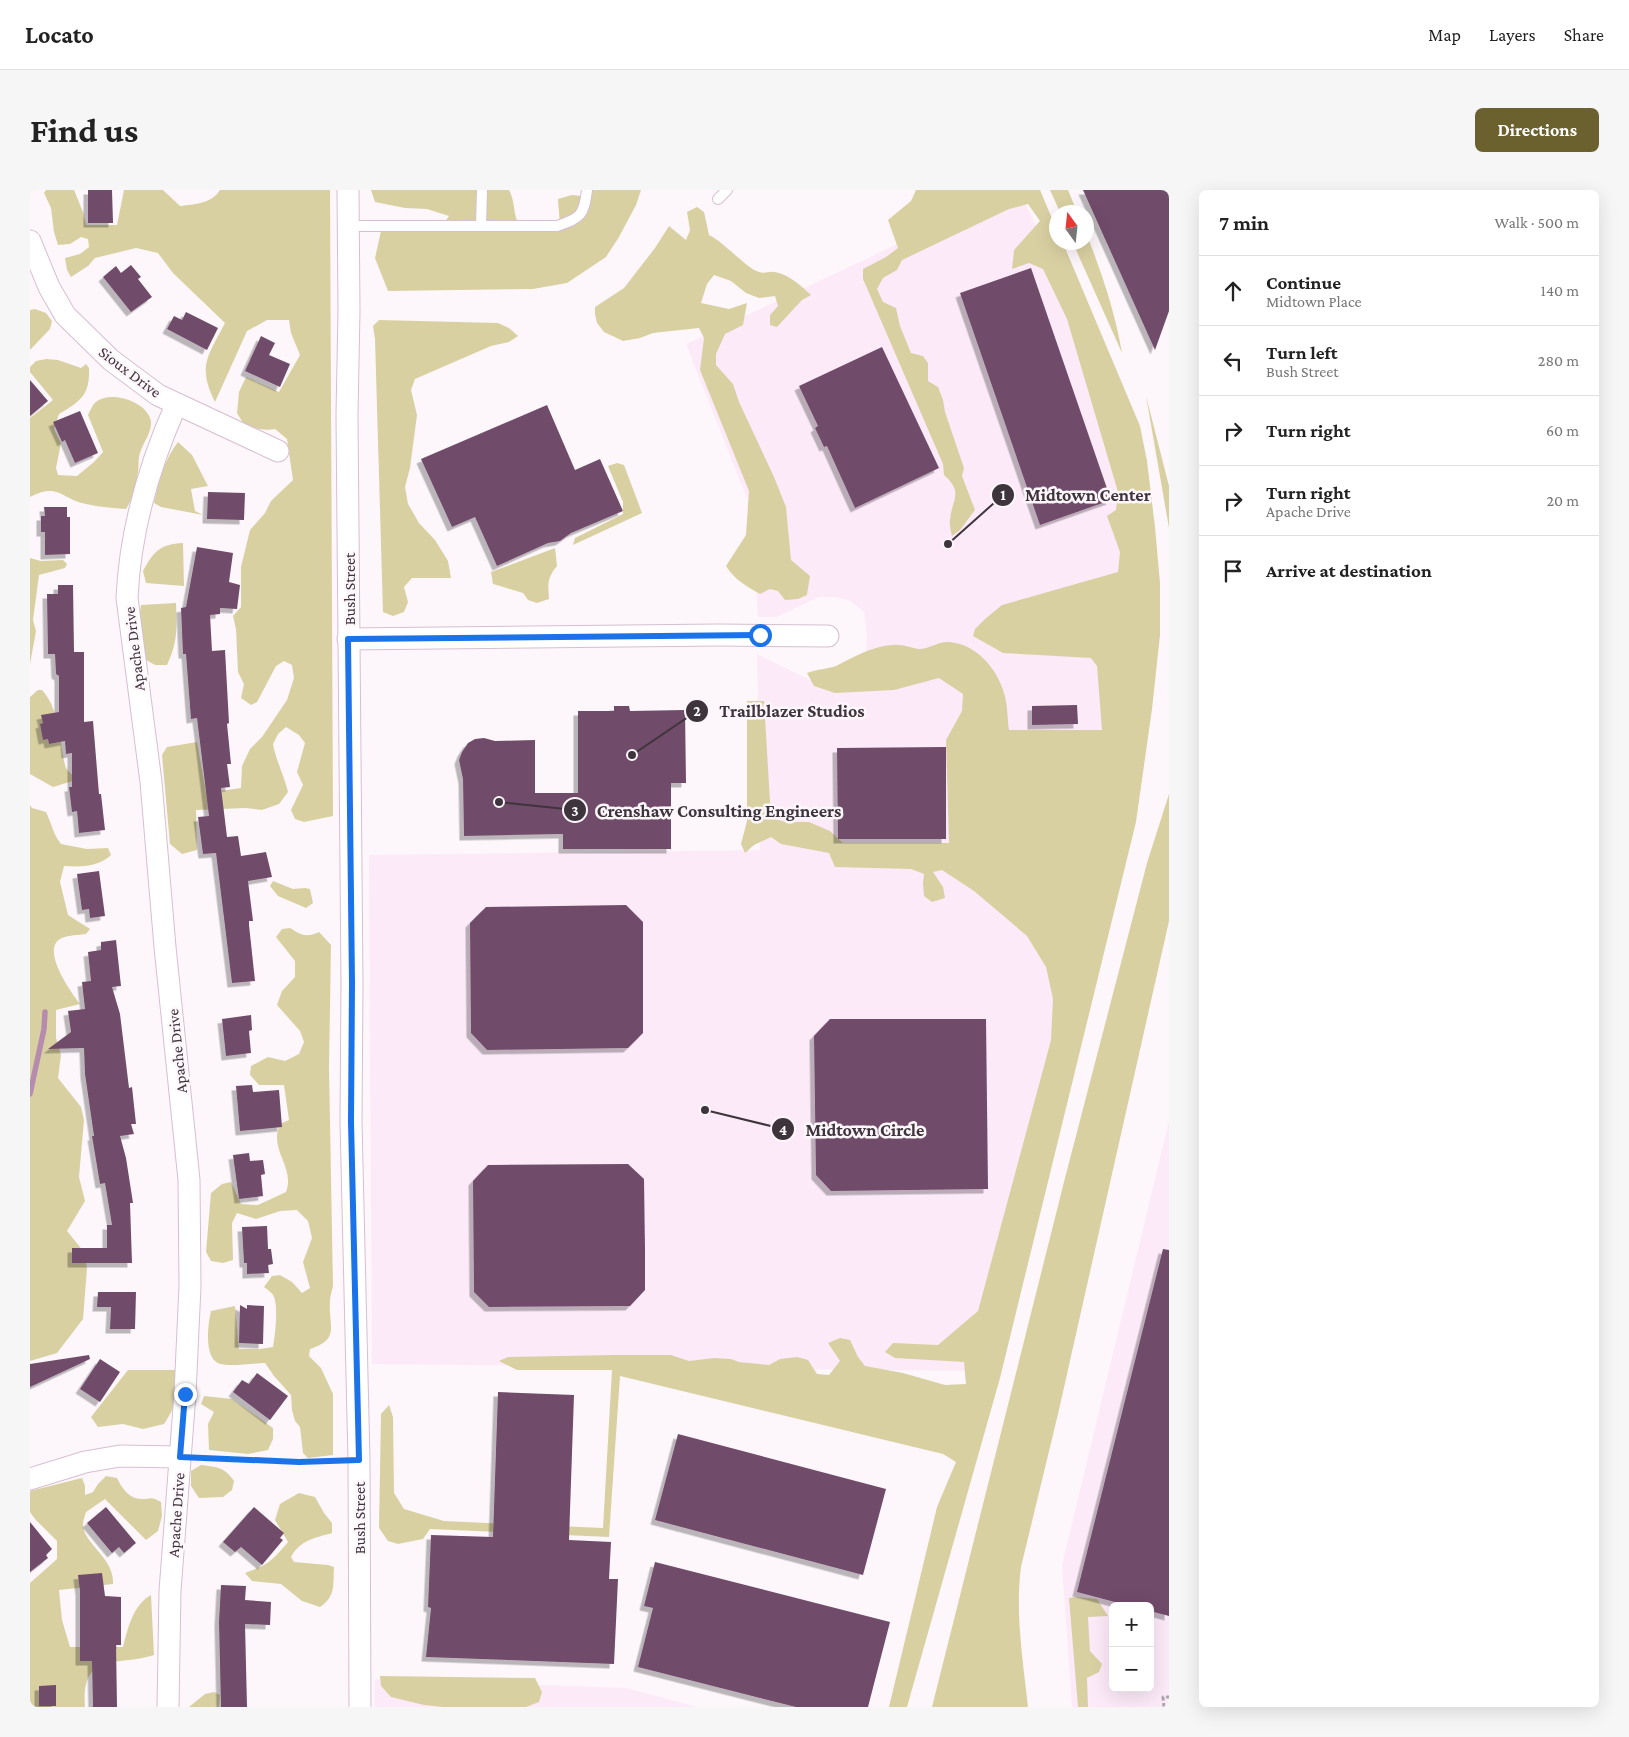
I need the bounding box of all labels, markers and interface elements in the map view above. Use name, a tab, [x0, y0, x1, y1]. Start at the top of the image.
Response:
text: Locato	[25, 21, 94, 48]
text: Map	[1428, 25, 1461, 45]
text: Layers	[1489, 25, 1536, 45]
text: Share	[1564, 25, 1604, 45]
button: Directions	[1475, 108, 1599, 152]
text: Find us	[30, 111, 138, 150]
north arrow	[1049, 205, 1094, 250]
text: 7 min	[1219, 211, 1269, 235]
text: Walk · 500 m	[1494, 214, 1579, 231]
text: Continue	[1266, 272, 1341, 293]
icon: ahead	[1219, 277, 1247, 305]
text: 140 m	[1541, 282, 1579, 299]
text: Midtown Place	[1266, 293, 1362, 310]
text: Turn left	[1266, 342, 1338, 363]
street label: Sioux Drive	[96, 343, 164, 401]
icon: left	[1219, 347, 1247, 375]
text: 280 m	[1538, 352, 1579, 369]
text: Bush Street	[1266, 363, 1339, 380]
icon: right	[1219, 417, 1247, 445]
text: Turn right	[1266, 420, 1351, 441]
text: 60 m	[1546, 422, 1579, 439]
callout: Midtown Center	[990, 479, 1161, 512]
text: Turn right	[1266, 482, 1351, 503]
text: Midtown Center	[1025, 485, 1151, 505]
text: 1	[1000, 487, 1006, 503]
icon: right	[1219, 487, 1247, 515]
text: 20 m	[1546, 492, 1579, 509]
text: Apache Drive	[1266, 503, 1351, 520]
street label: Bush Street	[341, 552, 358, 625]
icon: arrive	[1219, 557, 1247, 585]
text: Arrive at destination	[1266, 560, 1432, 581]
street label: Apache Drive	[120, 606, 149, 692]
route start	[749, 624, 772, 647]
callout: Trailblazer Studios	[684, 695, 875, 728]
text: Trailblazer Studios	[719, 701, 865, 721]
text: 2	[693, 703, 701, 719]
callout: Crenshaw Consulting Engineers	[562, 794, 852, 827]
text: Crenshaw Consulting Engineers	[597, 801, 841, 821]
text: 3	[571, 803, 579, 819]
street label: Apache Drive	[164, 1008, 191, 1094]
callout: Midtown Circle	[770, 1113, 934, 1146]
text: Midtown Circle	[806, 1120, 924, 1140]
text: 4	[779, 1122, 787, 1138]
route end	[174, 1383, 197, 1406]
street label: Apache Drive	[165, 1472, 188, 1558]
street label: Bush Street	[351, 1481, 368, 1554]
map controls	[1109, 1602, 1154, 1692]
button: +	[1109, 1602, 1154, 1647]
button: −	[1109, 1647, 1154, 1692]

